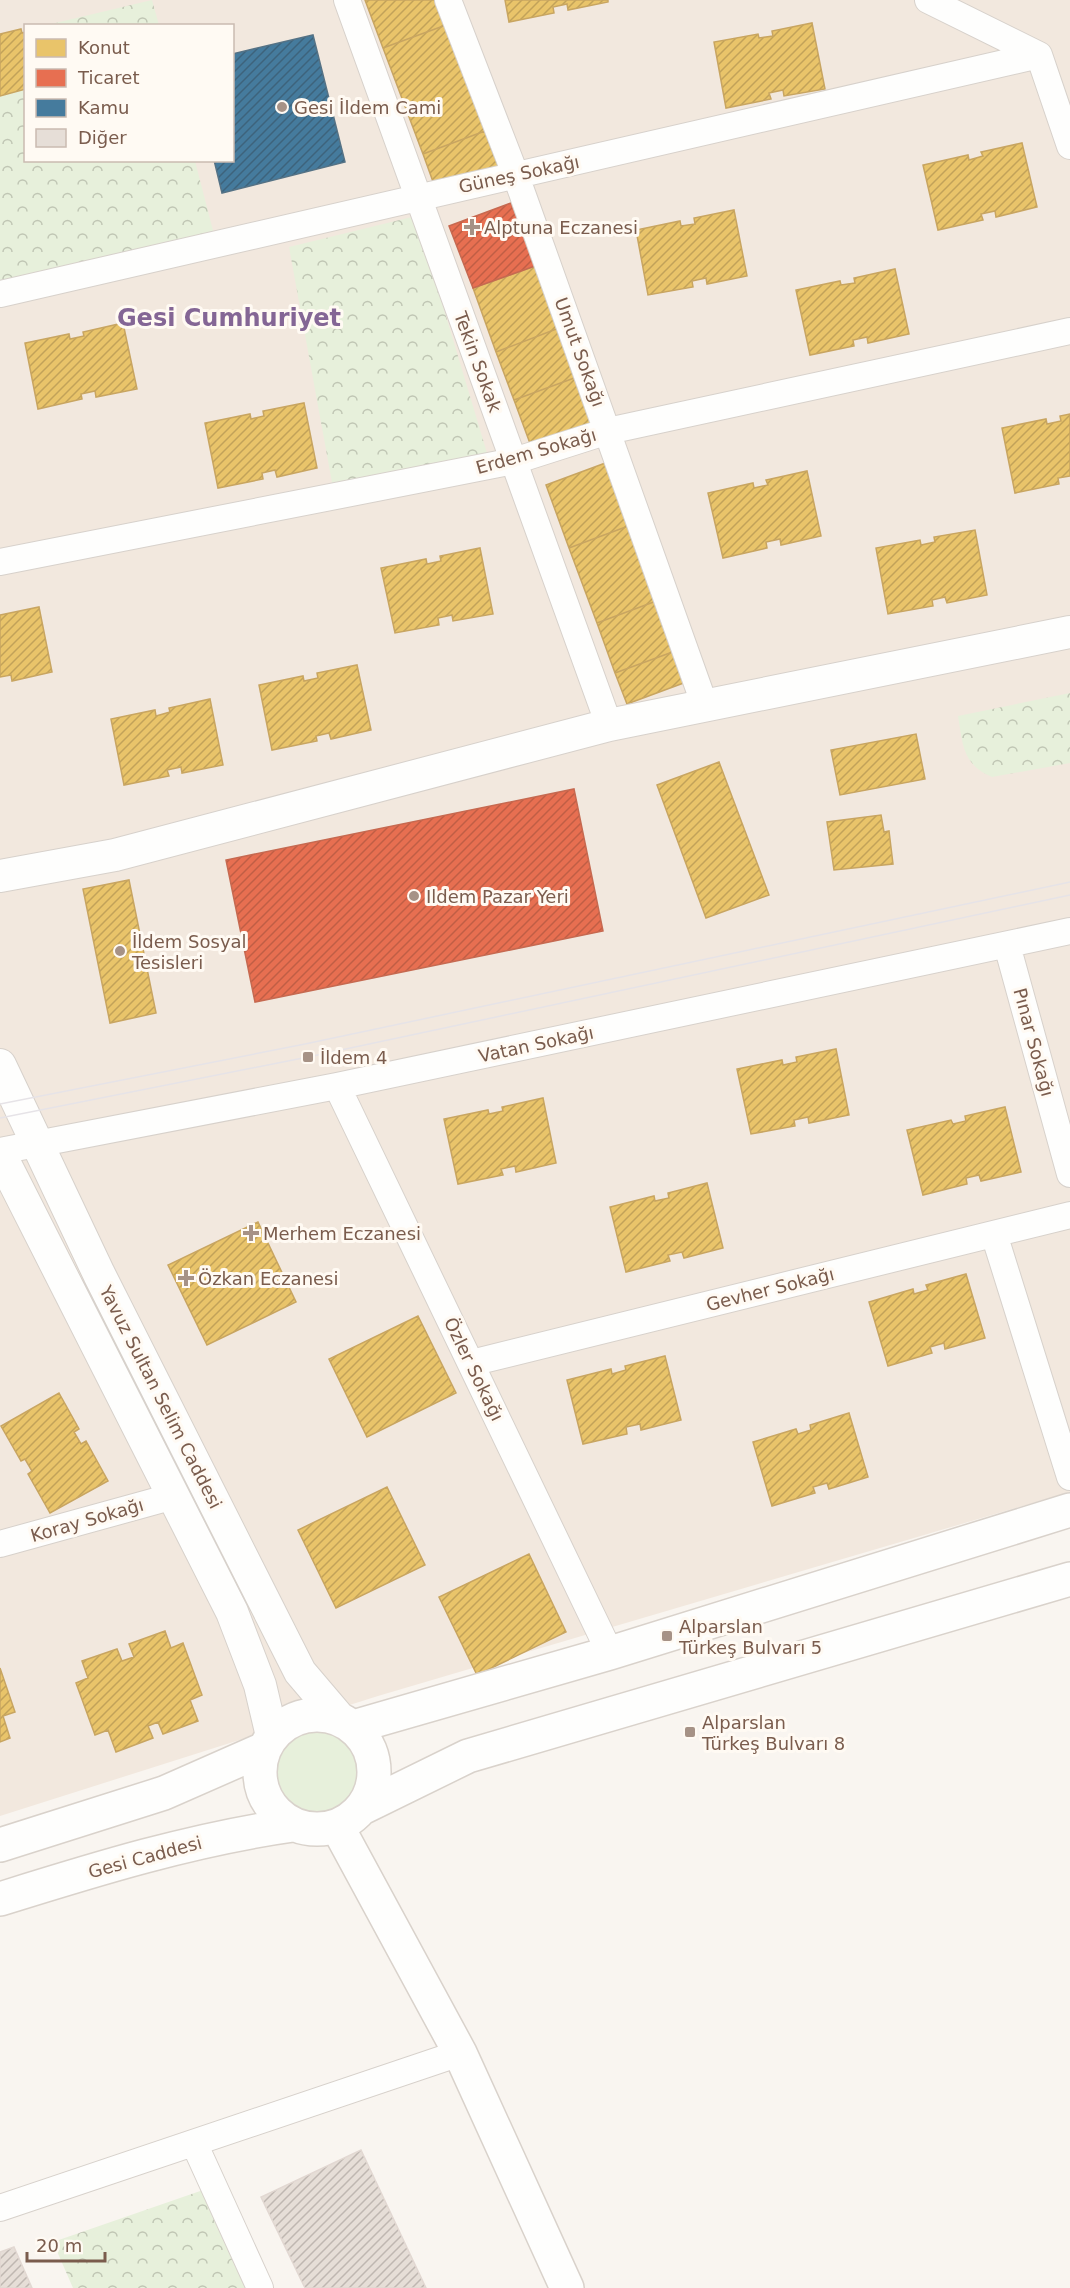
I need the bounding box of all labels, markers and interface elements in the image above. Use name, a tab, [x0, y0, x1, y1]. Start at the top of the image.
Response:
legend	[24, 24, 234, 162]
text: Konut	[78, 37, 130, 58]
text: Ticaret	[77, 67, 140, 88]
text: Kamu	[78, 97, 129, 118]
place label: Gesi İldem Cami	[294, 97, 441, 118]
marker: Gesi İldem Cami	[275, 100, 289, 114]
text: Diğer	[78, 127, 127, 148]
street label: Güneş Sokağı	[457, 151, 581, 197]
place label: Alptuna Eczanesi	[484, 217, 638, 238]
marker: Alptuna Eczanesi	[465, 220, 479, 234]
street label: Umut Sokağı	[550, 294, 610, 410]
district label: Gesi Cumhuriyet	[117, 304, 341, 332]
street label: Tekin Sokak	[450, 308, 506, 416]
street label: Erdem Sokağı	[473, 424, 599, 478]
place label: Ildem Pazar Yeri	[426, 886, 569, 907]
marker: Ildem Pazar Yeri	[407, 889, 421, 903]
place label: İldem Sosyal Tesisleri	[131, 931, 247, 973]
marker: İldem Sosyal Tesisleri	[113, 944, 127, 958]
street label: Pınar Sokağı	[1009, 985, 1059, 1099]
street label: Vatan Sokağı	[477, 1022, 595, 1066]
place label: İldem 4	[320, 1047, 388, 1068]
marker: İldem 4	[301, 1050, 315, 1064]
place label: Merhem Eczanesi	[263, 1223, 421, 1244]
marker: Merhem Eczanesi	[244, 1226, 258, 1240]
street label: Gevher Sokağı	[704, 1263, 836, 1315]
place label: Özkan Eczanesi	[198, 1268, 339, 1289]
marker: Özkan Eczanesi	[179, 1271, 193, 1285]
street label: Yavuz Sultan Selim Caddesi	[95, 1281, 227, 1512]
street label: Özler Sokağı	[440, 1314, 508, 1424]
street label: Koray Sokağı	[28, 1494, 146, 1546]
place label: Alparslan Türkeş Bulvarı 5	[678, 1616, 822, 1658]
marker: Alparslan Türkeş Bulvarı 5	[660, 1629, 674, 1643]
place label: Alparslan Türkeş Bulvarı 8	[701, 1712, 845, 1754]
marker: Alparslan Türkeş Bulvarı 8	[683, 1725, 697, 1739]
street label: Gesi Caddesi	[86, 1832, 204, 1882]
scale bar	[27, 2225, 105, 2263]
text: 20 m	[36, 2235, 82, 2256]

